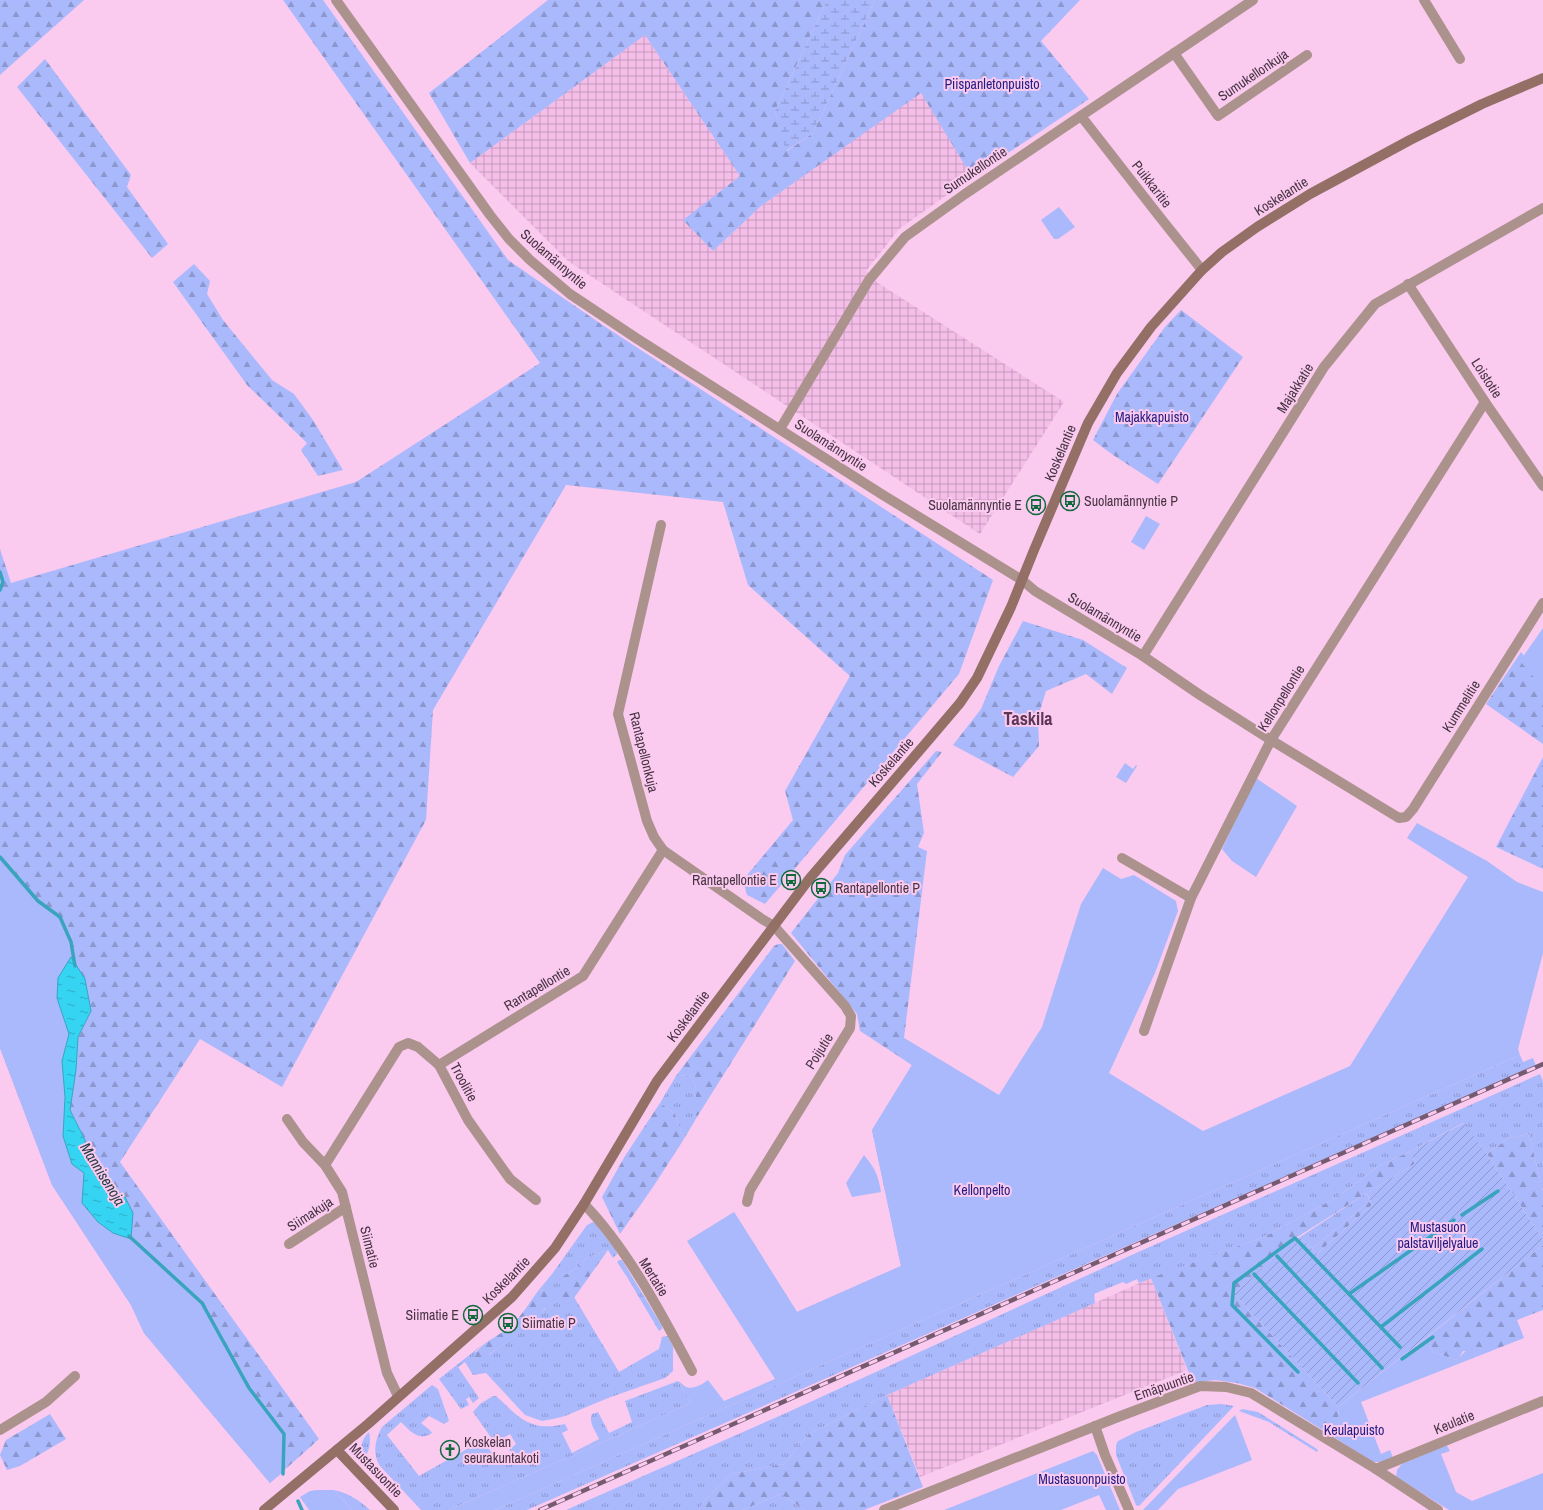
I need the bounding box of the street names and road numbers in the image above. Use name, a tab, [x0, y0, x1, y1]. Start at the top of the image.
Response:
street label: Sumukellonkuja	[1214, 45, 1292, 105]
street label: Sumukellontie	[940, 142, 1010, 198]
street label: Puikkaritie	[1128, 157, 1176, 211]
street label: Koskelantie	[1251, 172, 1311, 220]
street label: Suolamännyntie	[517, 225, 591, 293]
street label: Loistotie	[1467, 355, 1507, 401]
street label: Majakkatie	[1273, 360, 1317, 416]
street label: Suolamännyntie	[791, 415, 871, 475]
street label: Koskelantie	[1040, 422, 1080, 484]
street label: Suolamännyntie	[1065, 588, 1145, 646]
street label: Kellonpellontie	[1253, 661, 1309, 735]
street label: Kummelitie	[1438, 677, 1484, 735]
street label: Rantapellonkuja	[625, 710, 663, 795]
street label: Koskelantie	[865, 733, 917, 791]
street label: Rantapellontie	[501, 961, 573, 1015]
street label: Koskelantie	[663, 987, 713, 1045]
street label: Poijutie	[801, 1030, 837, 1072]
street label: Troolitie	[446, 1059, 482, 1105]
street label: Siimakuja	[284, 1192, 337, 1235]
street label: Siimatie	[356, 1224, 384, 1270]
street label: Koskelantie	[478, 1252, 534, 1308]
street label: Mertatie	[635, 1254, 673, 1300]
street label: Emäpuuntie	[1132, 1367, 1196, 1405]
street label: Keulatie	[1431, 1406, 1477, 1438]
street label: Mustasuontie	[346, 1439, 406, 1501]

